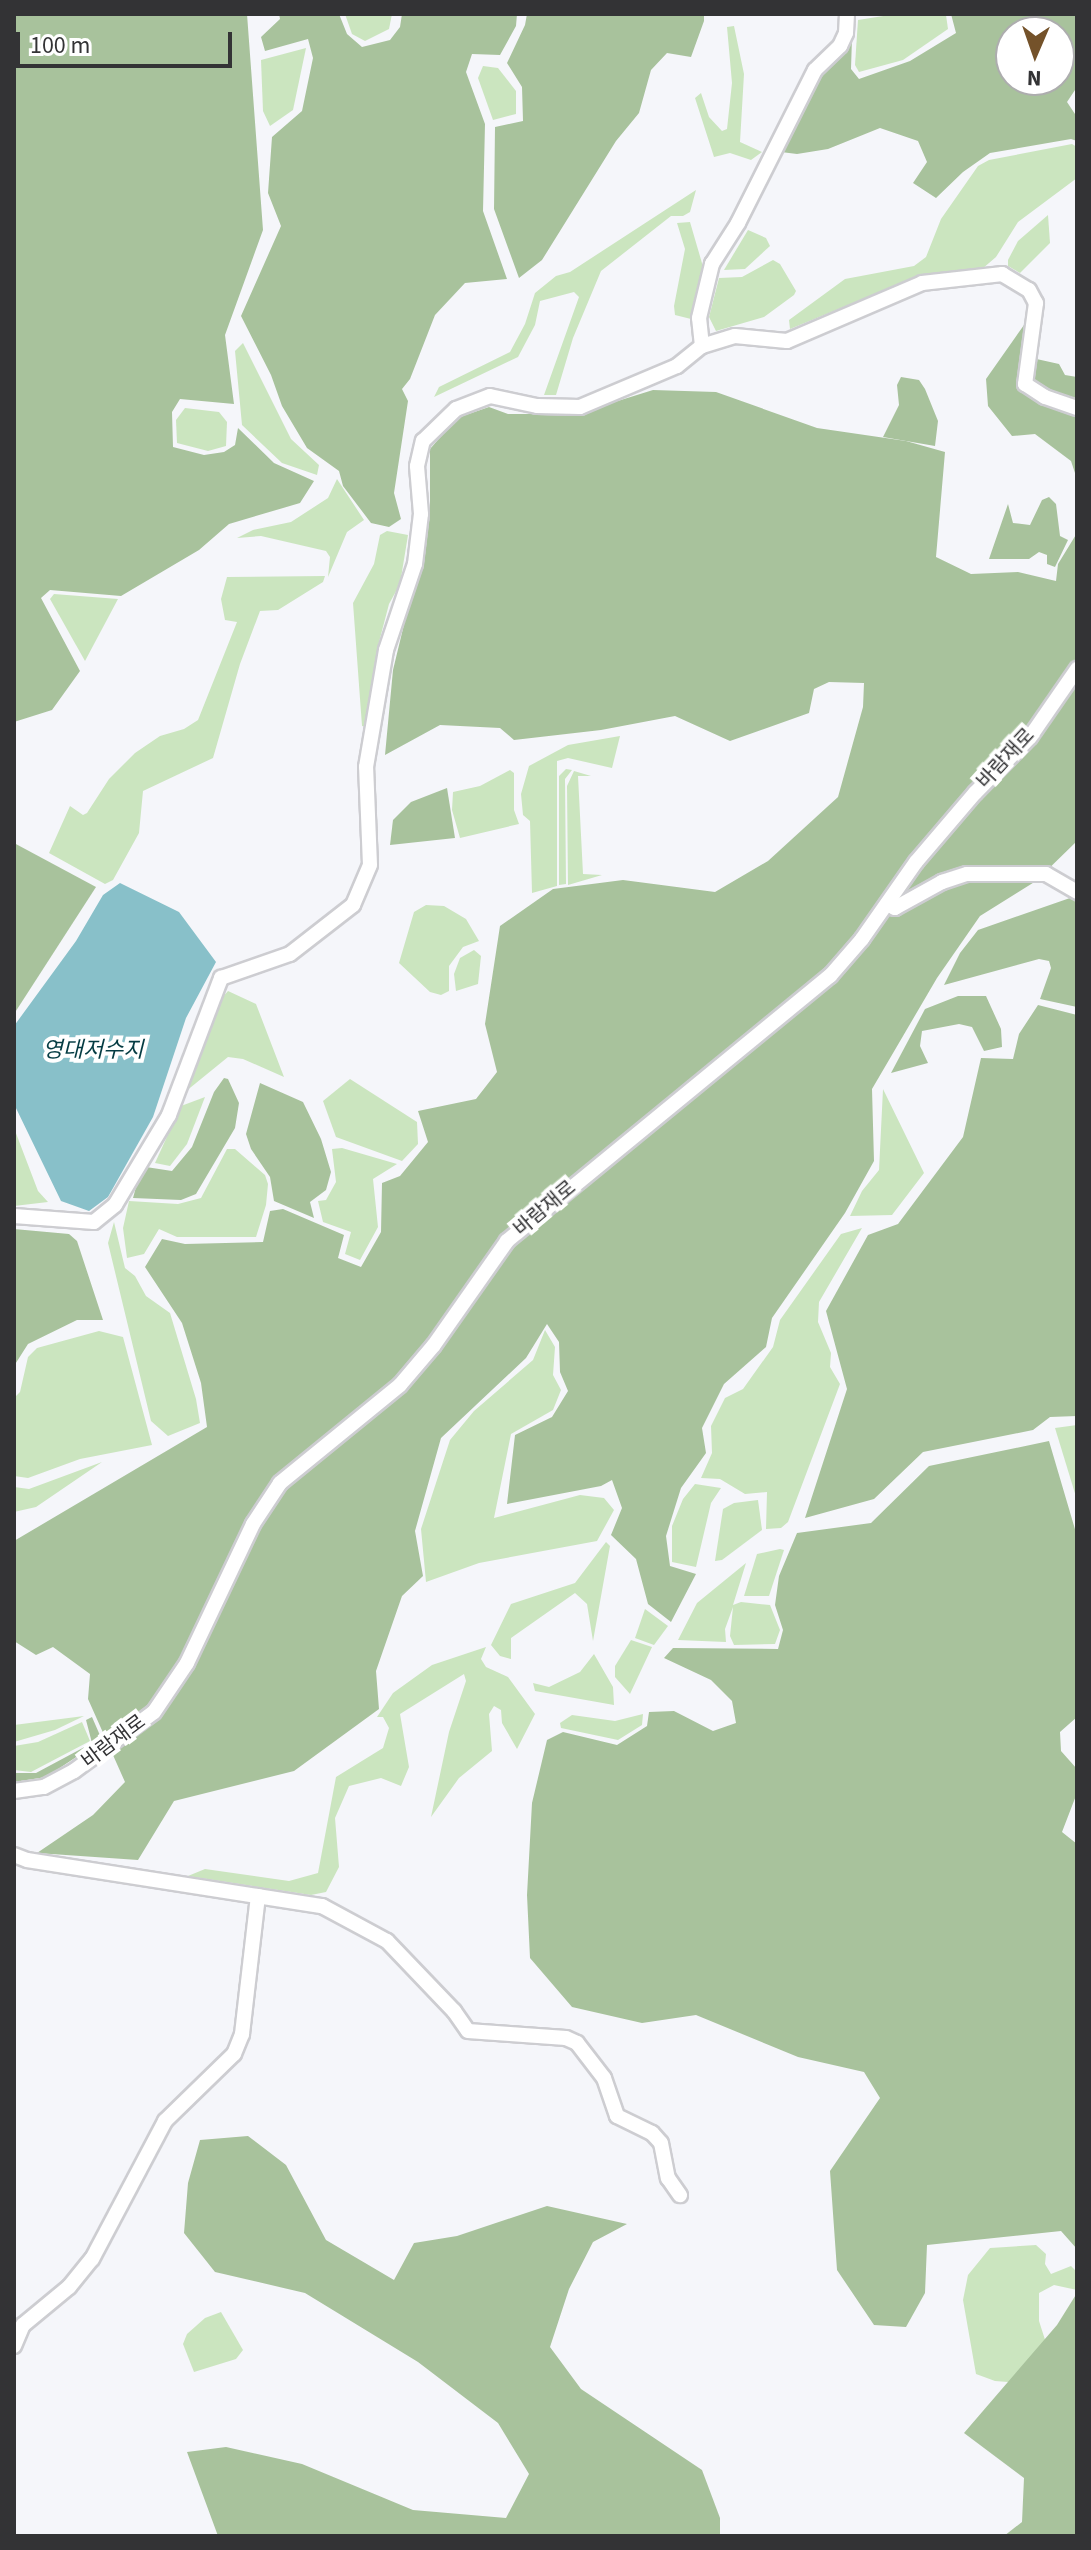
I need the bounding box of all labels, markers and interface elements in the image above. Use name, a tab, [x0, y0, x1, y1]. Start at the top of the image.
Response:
scale bar	[20, 16, 236, 66]
north arrow	[995, 16, 1075, 96]
text: 100 m	[30, 28, 90, 63]
text: N	[1026, 62, 1042, 94]
street label: 바람재로	[972, 724, 1040, 794]
water label: 영대저수지	[42, 1038, 144, 1064]
street label: 바람재로	[509, 1176, 581, 1242]
street label: 바람재로	[77, 1710, 151, 1774]

